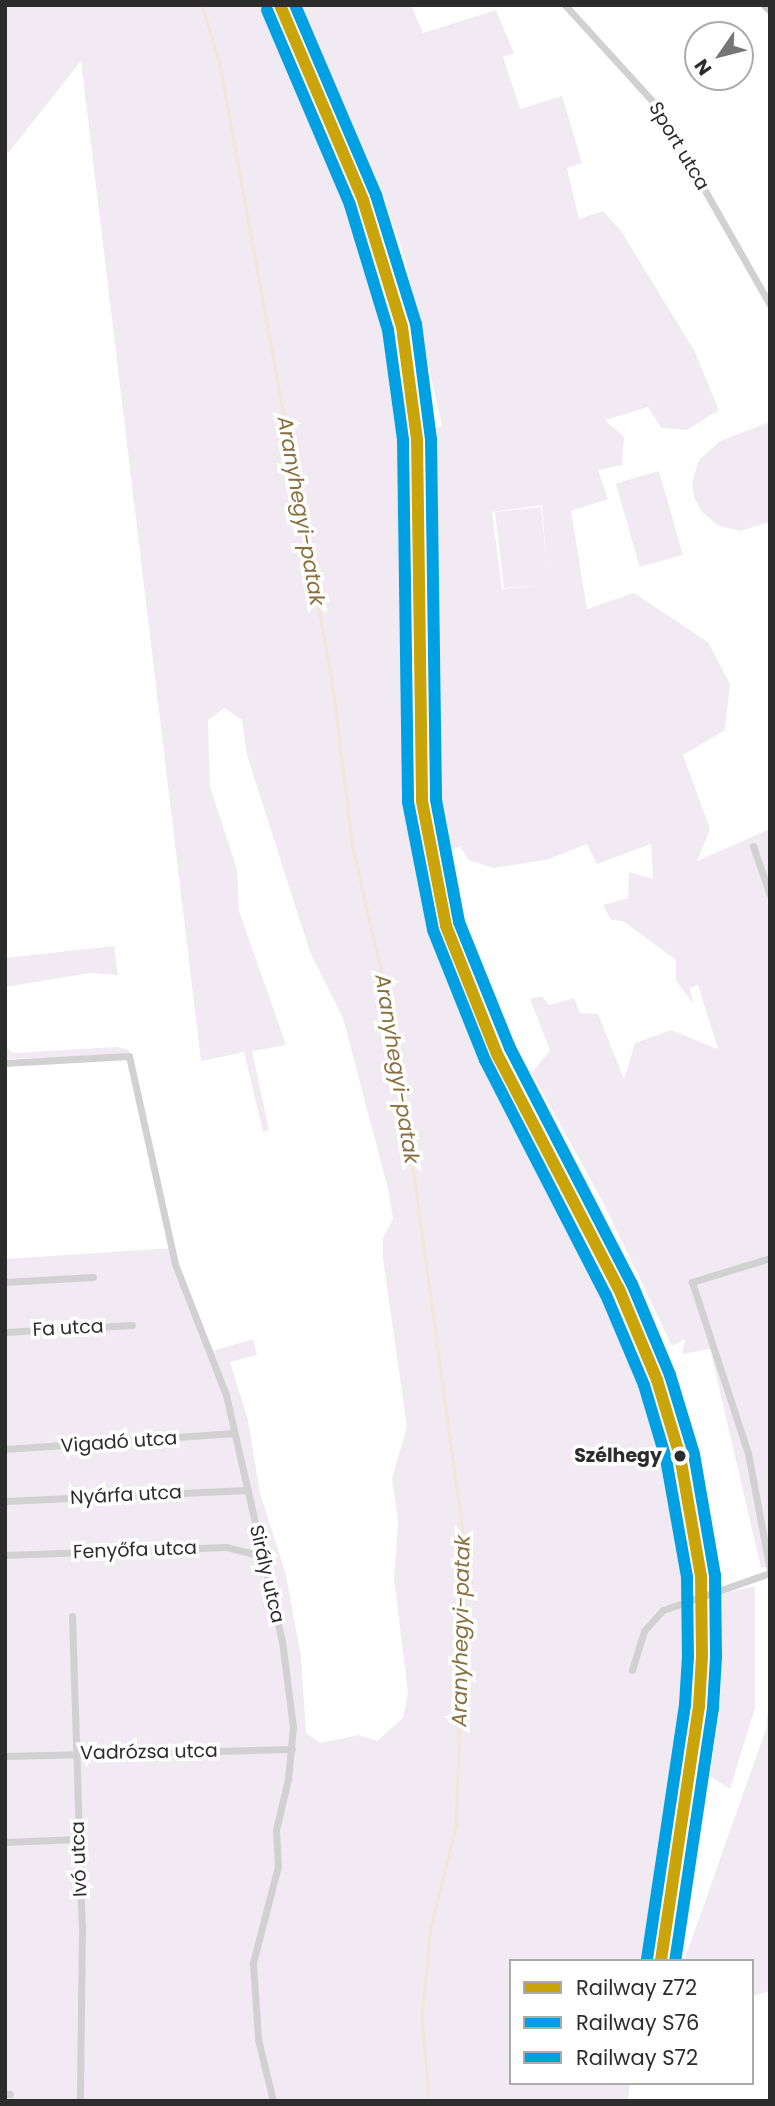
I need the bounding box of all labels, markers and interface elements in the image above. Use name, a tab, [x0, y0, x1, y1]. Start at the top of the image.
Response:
north arrow	[684, 21, 754, 91]
text: N	[688, 54, 718, 81]
street label: Sport utca	[644, 98, 714, 194]
water label: Aranyhegyi-patak	[272, 414, 330, 608]
water label: Aranyhegyi-patak	[370, 972, 424, 1166]
street label: Fa utca	[32, 1315, 104, 1341]
street label: Vigadó utca	[60, 1427, 178, 1457]
marker: Szélhegy	[668, 1444, 692, 1468]
place label: Szélhegy	[574, 1445, 662, 1467]
street label: Nyárfa utca	[70, 1481, 182, 1509]
street label: Sirály utca	[245, 1523, 289, 1625]
water label: Aranyhegyi-patak	[447, 1535, 475, 1727]
street label: Fenyőfa utca	[73, 1536, 197, 1564]
street label: Vadrózsa utca	[80, 1739, 218, 1765]
street label: Ivó utca	[66, 1821, 92, 1897]
legend	[509, 1959, 754, 2085]
text: Railway Z72	[576, 1973, 697, 2002]
text: Railway S76	[576, 2008, 699, 2037]
text: Railway S72	[576, 2043, 698, 2072]

